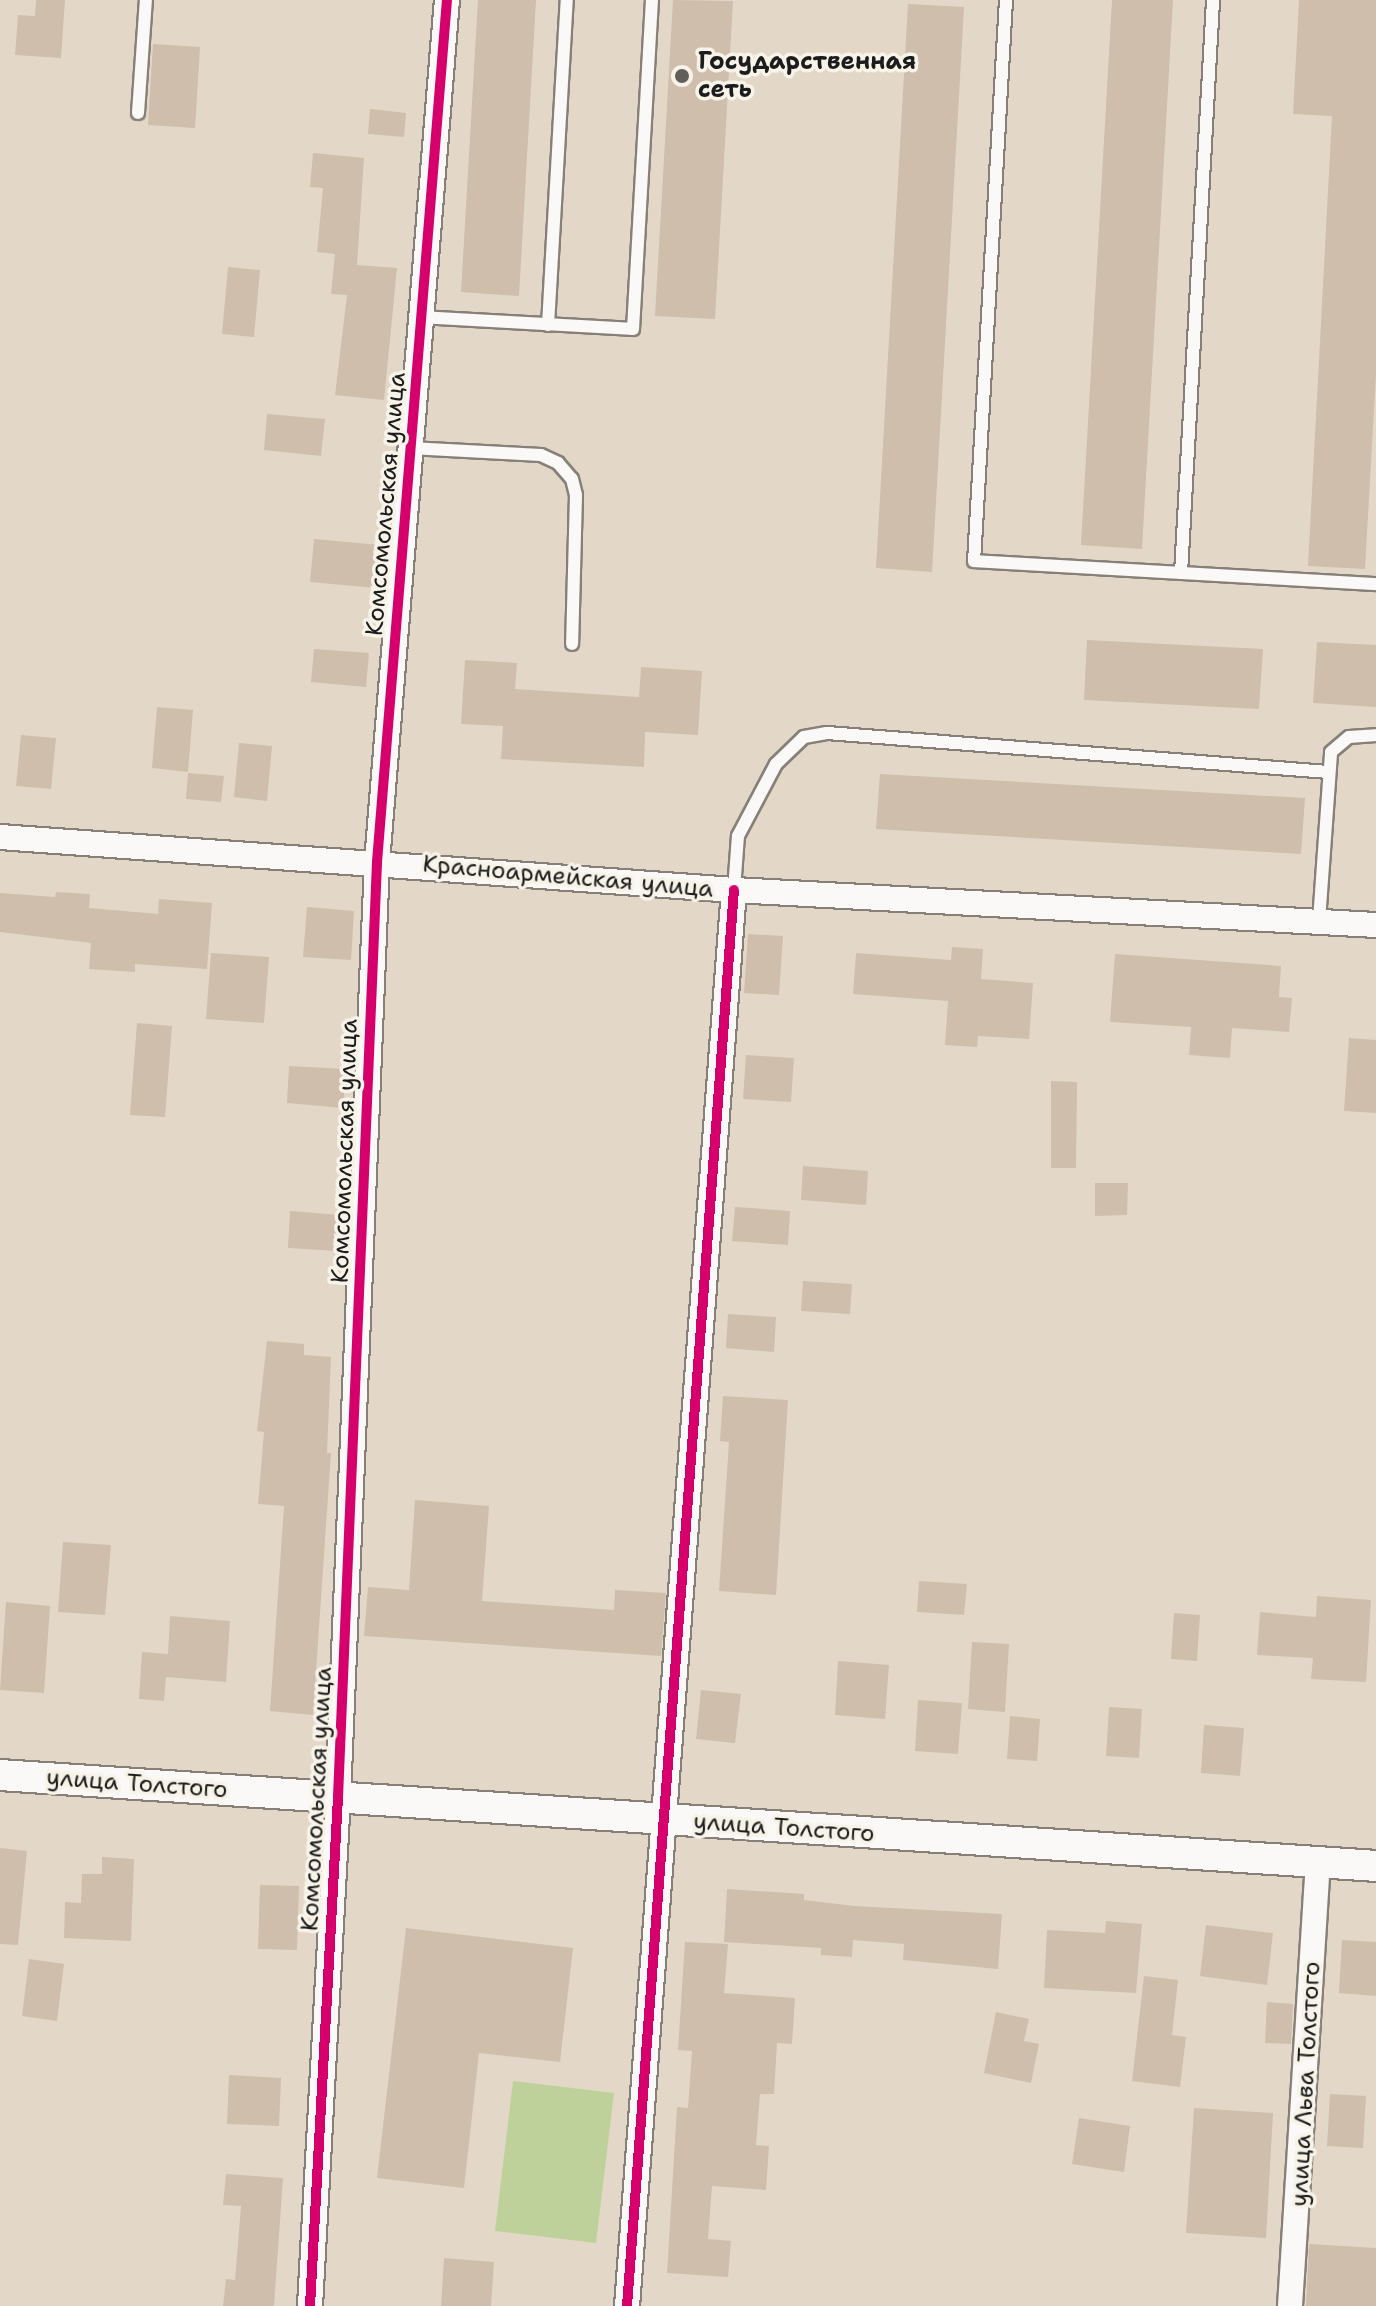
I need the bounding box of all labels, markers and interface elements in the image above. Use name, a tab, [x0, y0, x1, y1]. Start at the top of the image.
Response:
place label: Государственная сеть	[698, 48, 916, 104]
marker: Государственная сеть	[673, 67, 691, 85]
street label: Комсомольская улица	[360, 371, 412, 637]
street label: Красноармейская улица	[421, 850, 715, 904]
street label: Комсомольская улица	[326, 1018, 364, 1284]
street label: Комсомольская улица	[296, 1666, 338, 1932]
street label: улица Толстого	[45, 1763, 229, 1805]
street label: улица Толстого	[692, 1807, 876, 1849]
street label: улица Льва Толстого	[1285, 1961, 1327, 2207]

